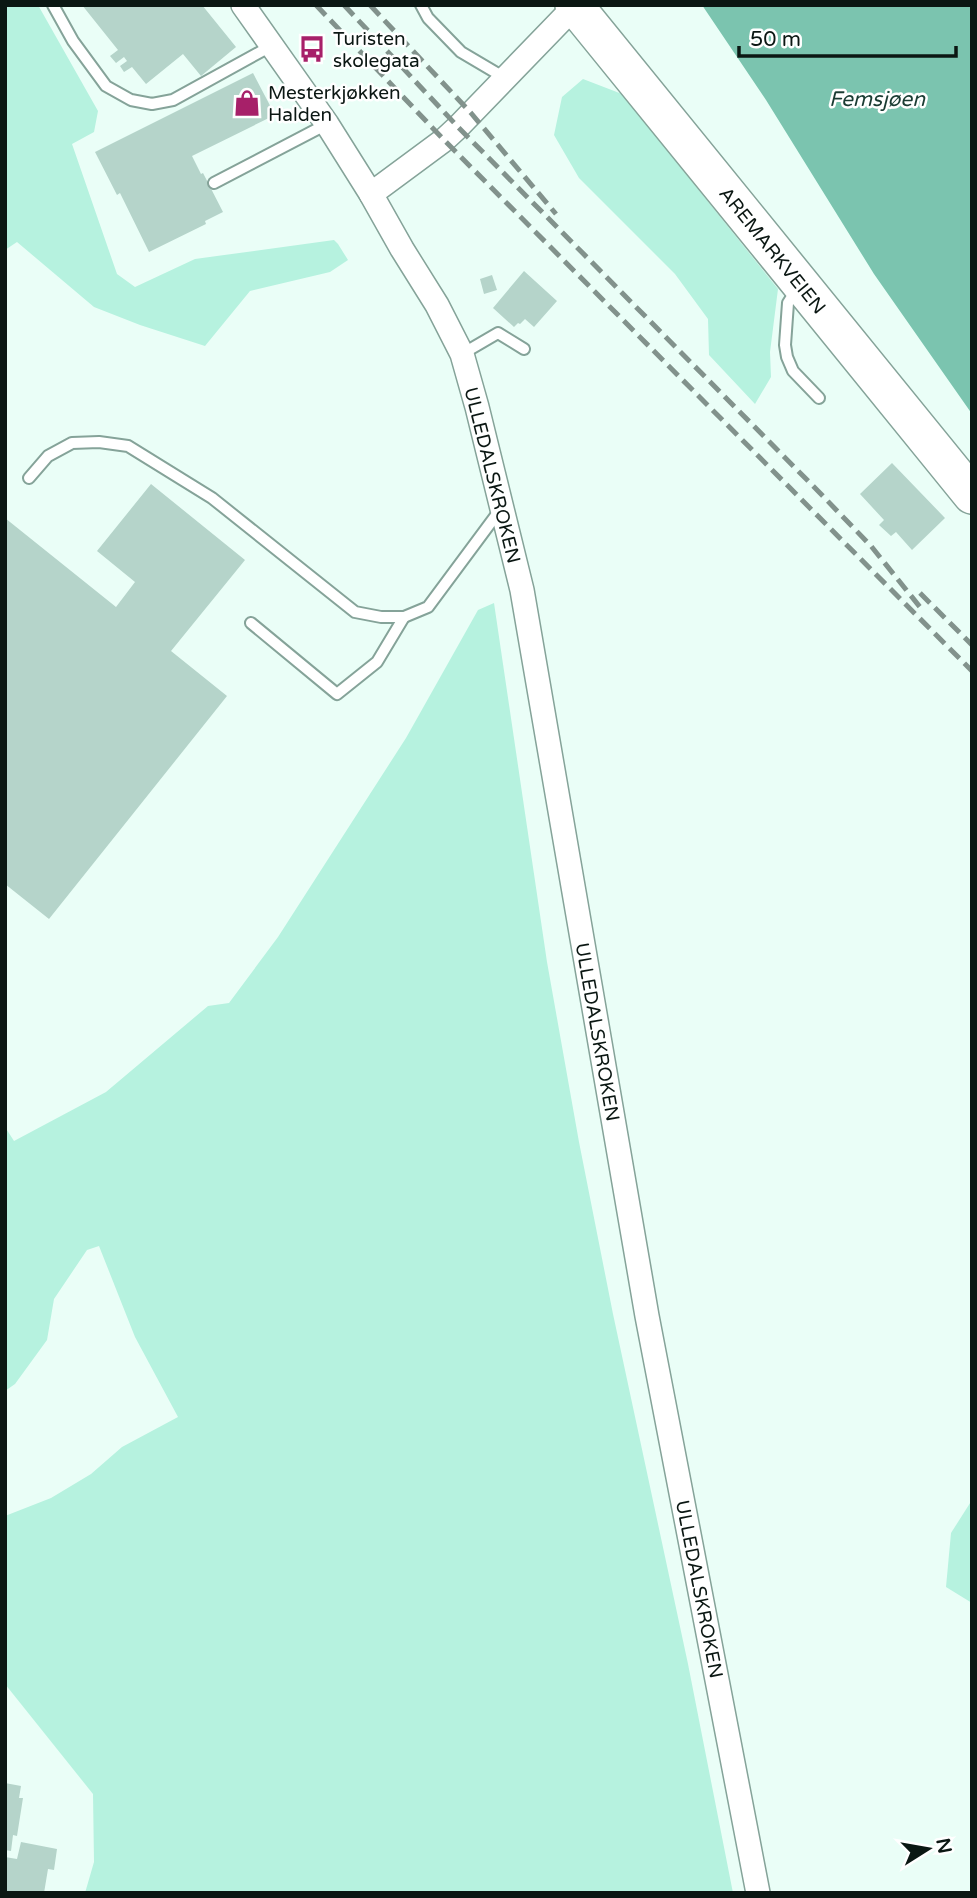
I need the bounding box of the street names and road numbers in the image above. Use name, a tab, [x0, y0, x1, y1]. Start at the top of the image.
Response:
street label: AREMARKVEIEN	[714, 183, 830, 318]
street label: ULLEDALSKROKEN	[459, 385, 525, 566]
street label: ULLEDALSKROKEN	[570, 941, 624, 1123]
street label: ULLEDALSKROKEN	[671, 1498, 727, 1680]

